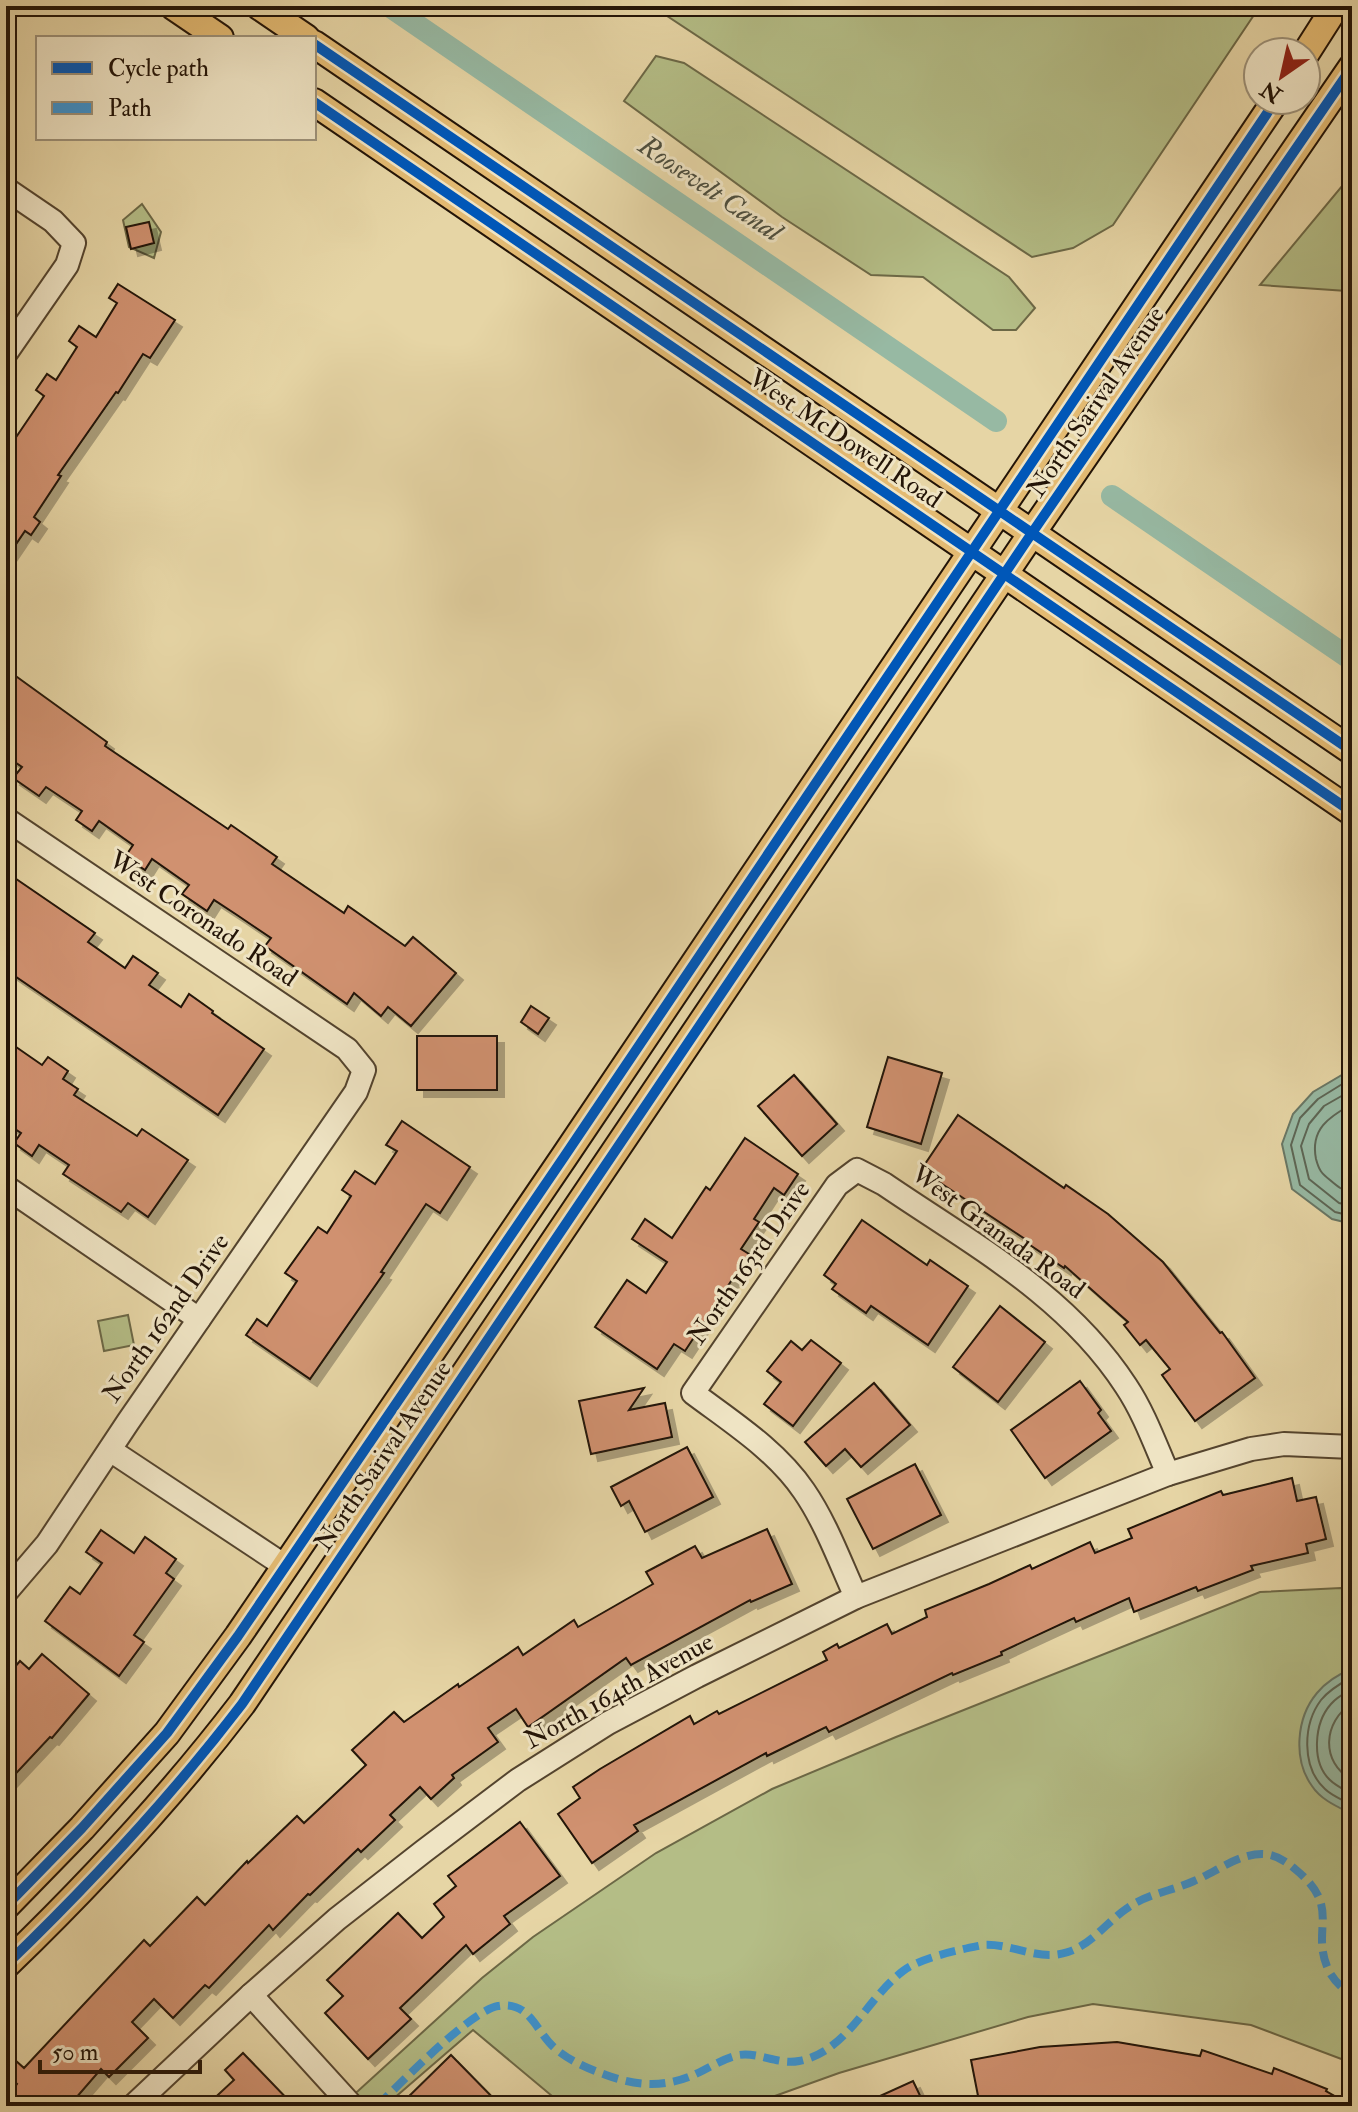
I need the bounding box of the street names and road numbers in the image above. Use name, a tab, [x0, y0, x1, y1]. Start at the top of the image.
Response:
street label: North Sarival Avenue	[1020, 300, 1172, 503]
street label: West McDowell Road	[741, 362, 948, 516]
street label: West Coronado Road	[102, 843, 304, 994]
street label: West Granada Road	[904, 1158, 1091, 1306]
street label: North 163rd Drive	[681, 1175, 817, 1351]
street label: North 162nd Drive	[96, 1227, 236, 1409]
street label: North Sarival Avenue	[307, 1354, 459, 1557]
street label: North 164th Avenue	[519, 1626, 719, 1756]

